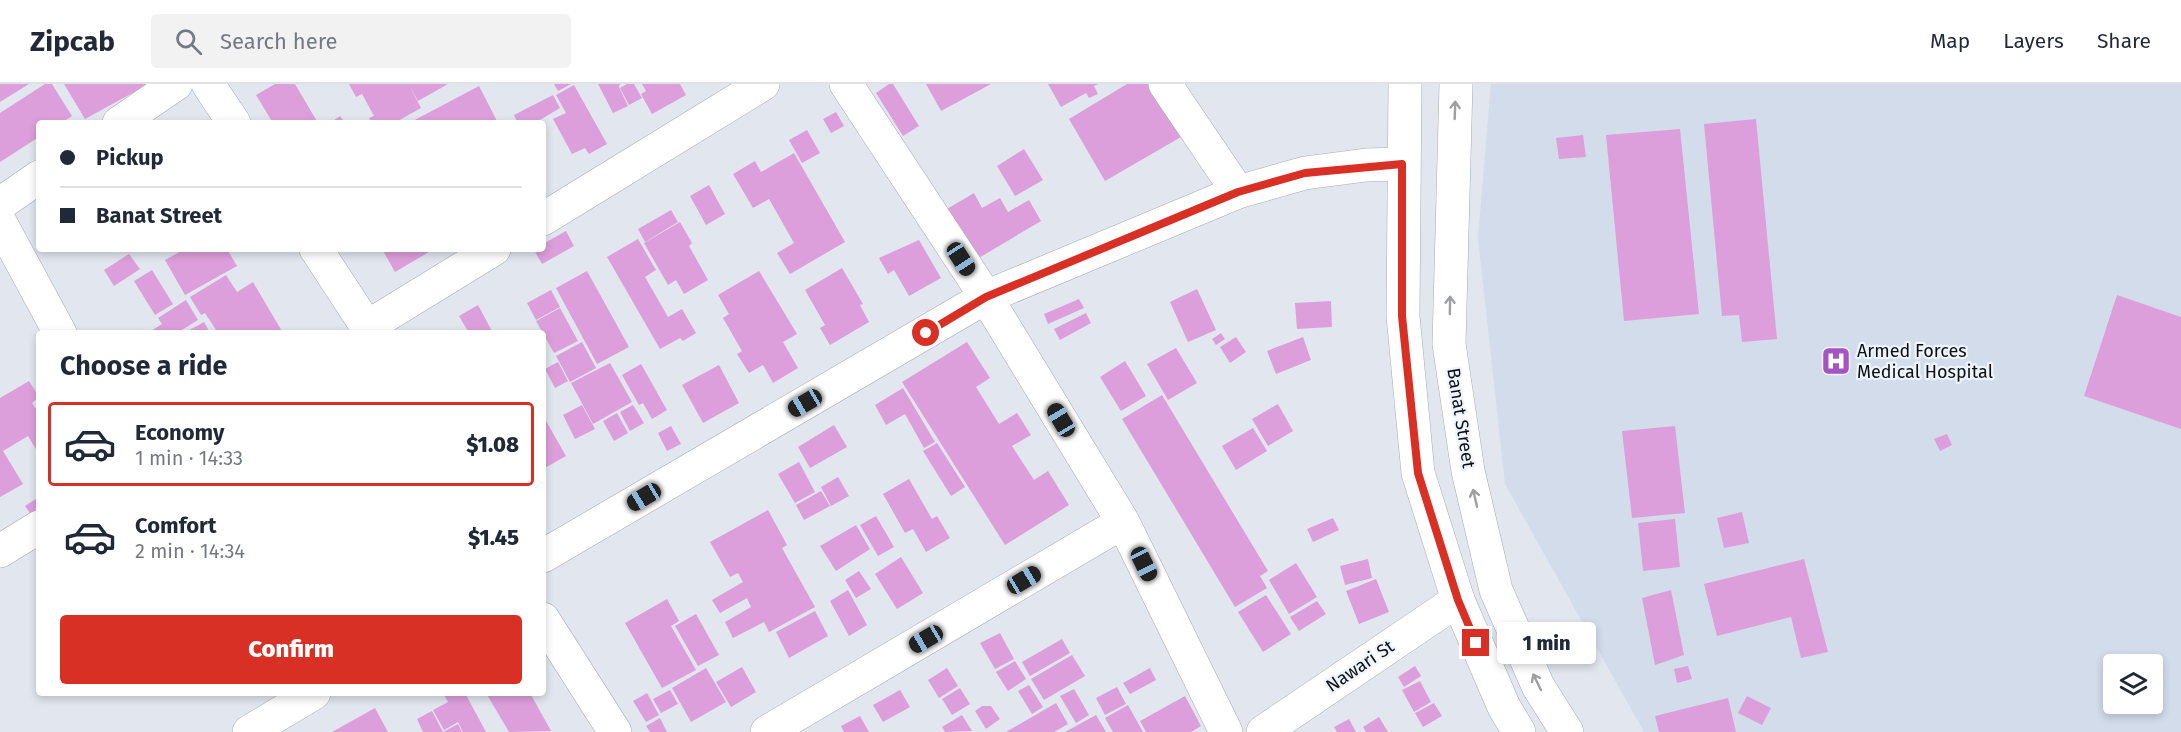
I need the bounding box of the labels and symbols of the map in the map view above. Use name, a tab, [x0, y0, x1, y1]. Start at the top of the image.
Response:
one-way arrow	[1449, 100, 1460, 120]
car	[944, 239, 978, 279]
one-way arrow	[1445, 295, 1456, 315]
route start	[912, 319, 939, 346]
place label: Armed Forces Medical Hospital	[1857, 340, 1993, 383]
hospital icon: Armed Forces Medical Hospital	[1820, 345, 1852, 377]
street label: Banat Street	[1442, 366, 1480, 470]
car	[785, 386, 825, 420]
car	[1044, 400, 1078, 440]
car	[624, 480, 664, 514]
one-way arrow	[1468, 489, 1480, 508]
car	[1128, 544, 1160, 584]
car	[1004, 563, 1044, 597]
car	[906, 622, 946, 656]
callout: 1 min	[1497, 622, 1596, 664]
route end	[1462, 629, 1489, 656]
street label: Nawari St	[1322, 635, 1399, 697]
one-way arrow	[1530, 673, 1542, 691]

